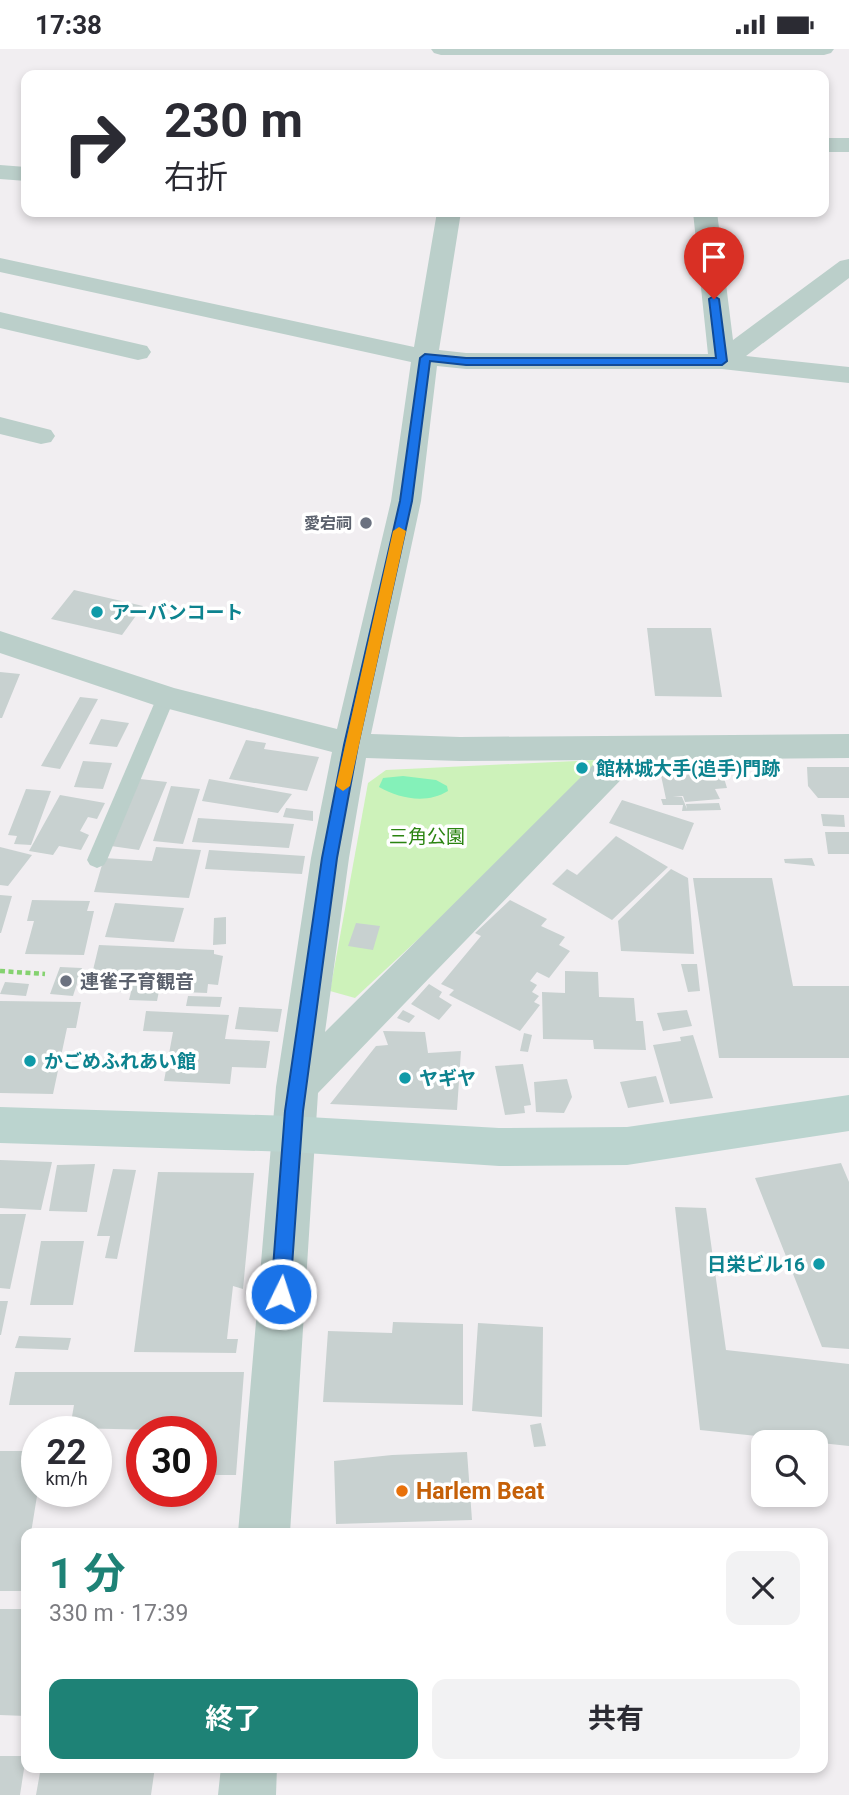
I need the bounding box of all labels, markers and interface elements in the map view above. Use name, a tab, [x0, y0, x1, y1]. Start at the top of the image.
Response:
text: 17:38	[35, 10, 102, 40]
text: 230 m	[164, 92, 303, 149]
icon: right	[49, 98, 140, 189]
text: 右折	[164, 158, 228, 196]
pin	[684, 227, 744, 299]
icon: arrive	[695, 238, 733, 276]
place label: 愛宕祠	[304, 514, 352, 533]
marker: 愛宕祠	[358, 515, 374, 531]
place label: アーバンコート	[111, 601, 244, 624]
marker: アーバンコート	[89, 604, 105, 620]
place label: 館林城大手(追手)門跡	[596, 757, 780, 780]
marker: 館林城大手(追手)門跡	[574, 760, 590, 776]
park label: 三角公園	[389, 825, 465, 848]
place label: 連雀子育観音	[80, 970, 194, 993]
marker: 連雀子育観音	[58, 973, 74, 989]
place label: かごめふれあい館	[44, 1050, 196, 1073]
marker: かごめふれあい館	[22, 1053, 38, 1069]
place label: ヤギヤ	[419, 1067, 476, 1090]
marker: ヤギヤ	[397, 1070, 413, 1086]
place label: 日栄ビル16	[707, 1253, 805, 1276]
marker: 日栄ビル16	[811, 1256, 827, 1272]
position arrow	[244, 1257, 318, 1331]
speed limit sign: 30	[126, 1416, 217, 1507]
map controls	[751, 1430, 828, 1507]
button: search	[751, 1430, 828, 1507]
text: 22	[46, 1432, 87, 1473]
text: km/h	[45, 1468, 88, 1489]
place label: Harlem Beat	[416, 1478, 545, 1505]
marker: Harlem Beat	[394, 1483, 410, 1499]
text: 1 分	[49, 1549, 126, 1598]
button: close	[726, 1551, 800, 1625]
text: 330 m · 17:39	[49, 1600, 188, 1627]
button: 終了	[49, 1679, 418, 1759]
button: 共有	[432, 1679, 800, 1759]

